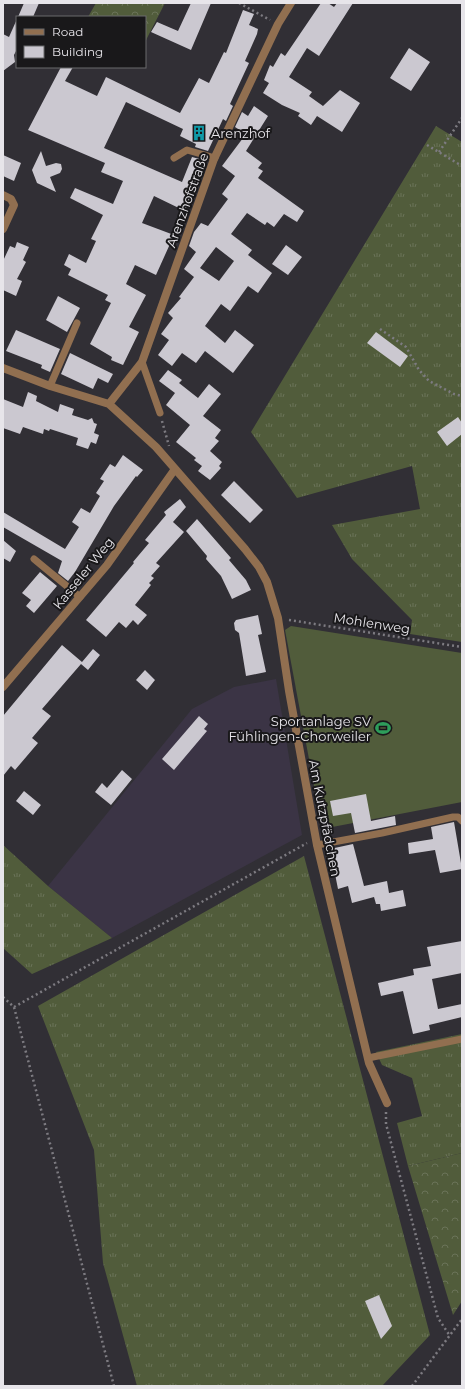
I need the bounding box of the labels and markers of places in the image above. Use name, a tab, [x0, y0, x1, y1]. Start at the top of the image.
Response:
building icon: Arenzhof	[190, 124, 208, 142]
place label: Arenzhof	[211, 125, 271, 141]
place label: Sportanlage SV Fühlingen-Chorweiler	[228, 713, 372, 744]
sports icon: Sportanlage SV Fühlingen-Chorweiler	[374, 719, 392, 737]

